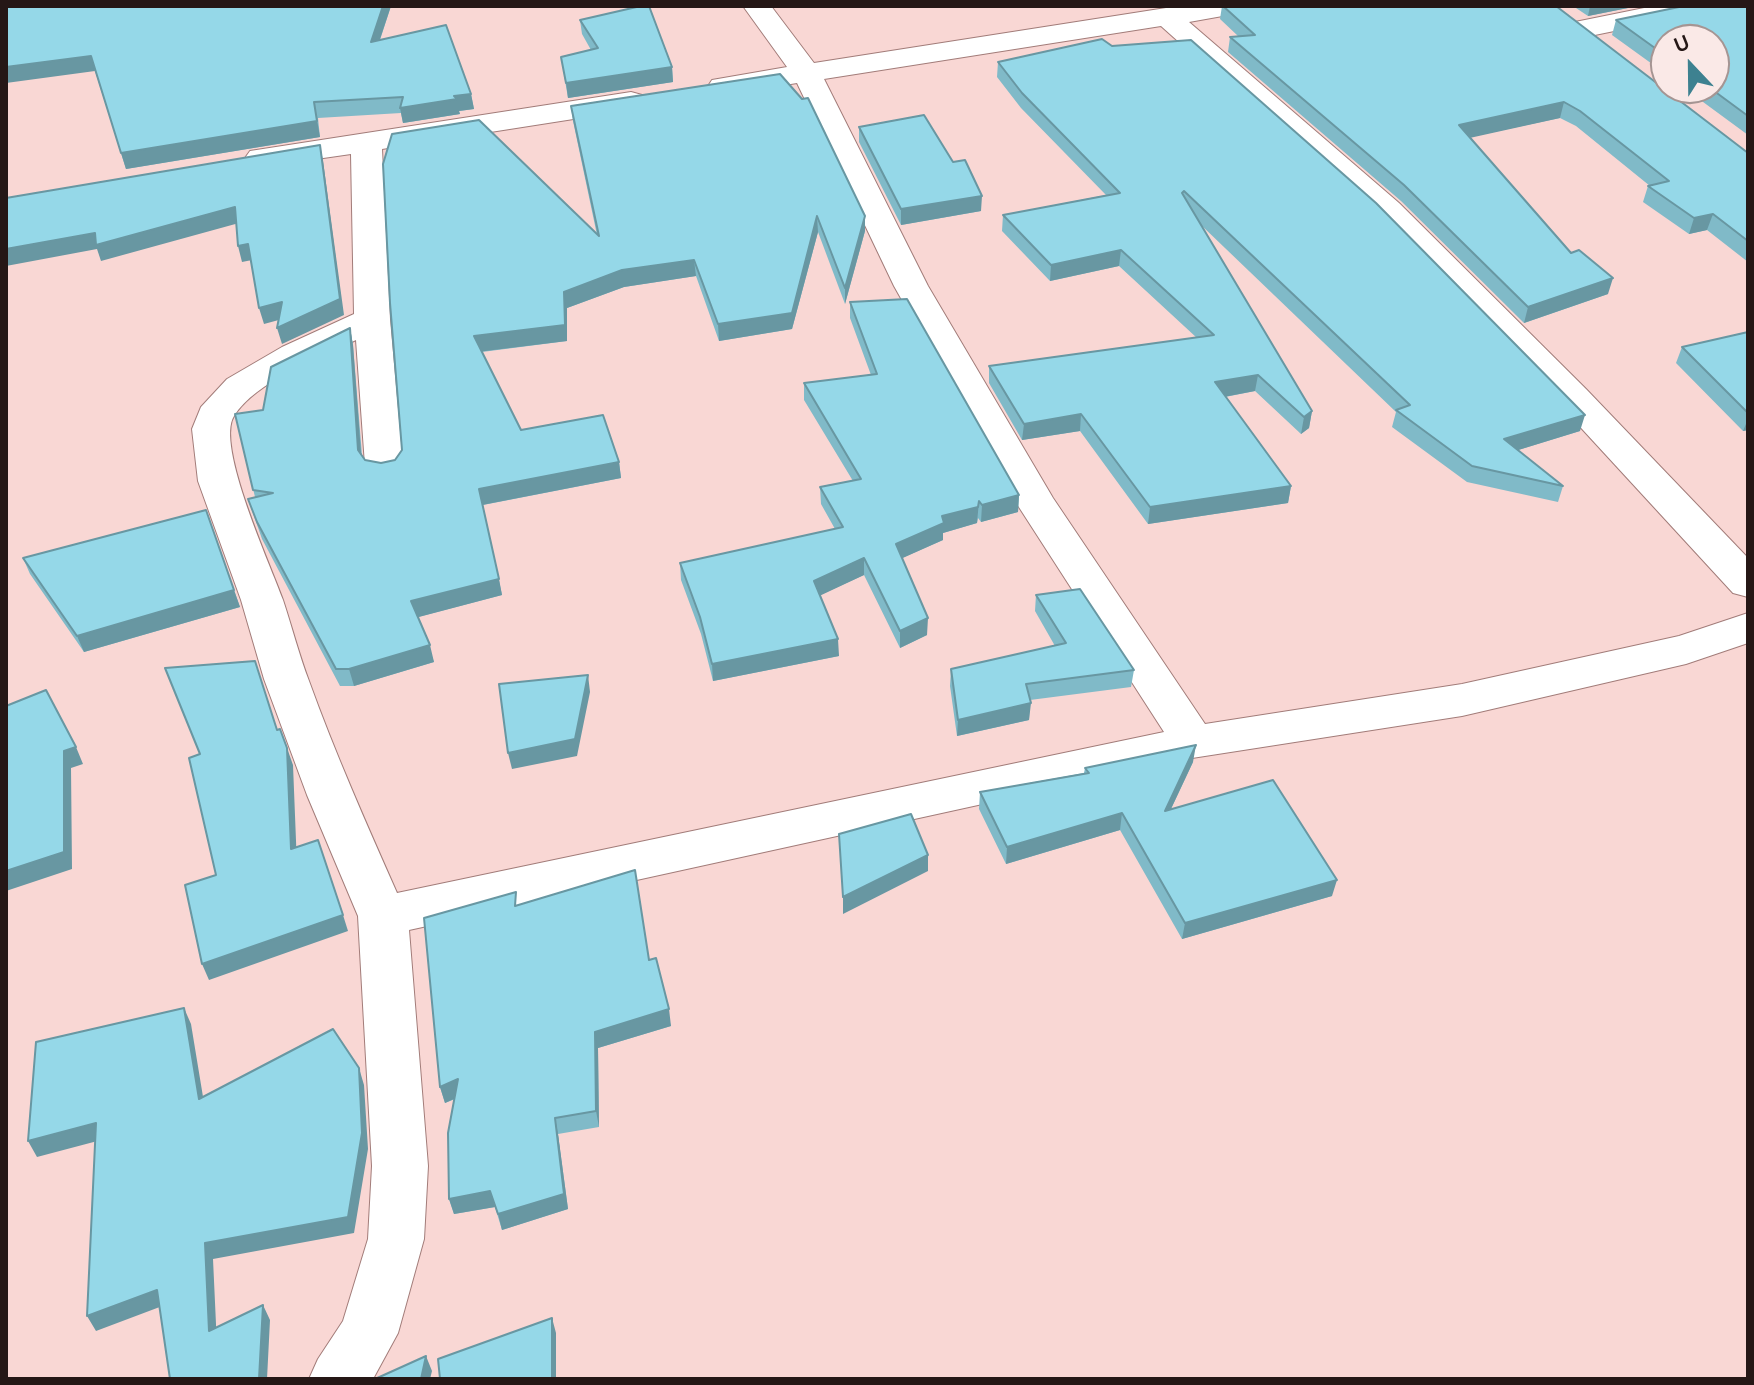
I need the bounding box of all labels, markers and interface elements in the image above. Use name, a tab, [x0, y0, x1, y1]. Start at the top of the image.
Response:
north arrow	[1650, 24, 1730, 104]
text: U	[1670, 29, 1694, 59]

